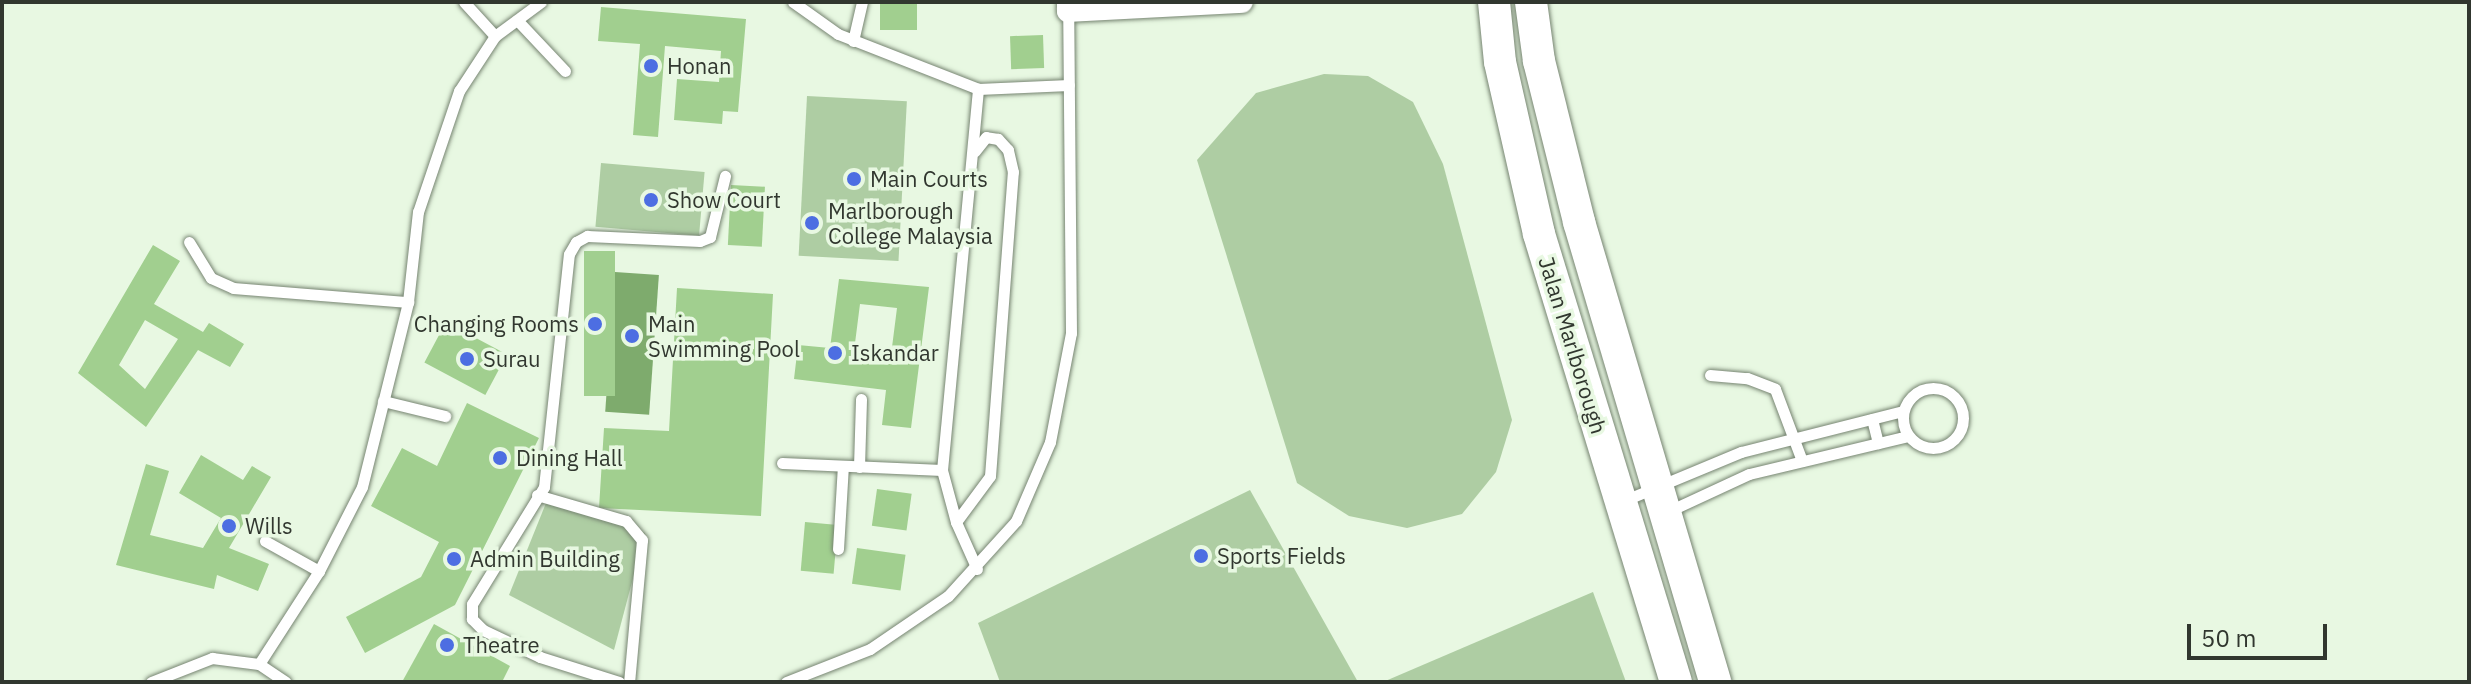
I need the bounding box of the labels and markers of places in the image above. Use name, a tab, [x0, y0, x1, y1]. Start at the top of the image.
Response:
place label: Honan	[667, 53, 732, 79]
marker: Honan	[642, 57, 660, 75]
place label: Main Courts	[870, 166, 988, 192]
marker: Main Courts	[845, 170, 863, 188]
place label: Show Court	[667, 187, 781, 213]
marker: Show Court	[642, 191, 660, 209]
place label: Marlborough College Malaysia	[828, 197, 993, 248]
marker: Marlborough College Malaysia	[803, 214, 821, 232]
place label: Main Swimming Pool	[648, 310, 800, 362]
place label: Changing Rooms	[414, 311, 579, 337]
marker: Changing Rooms	[586, 315, 604, 333]
marker: Main Swimming Pool	[623, 327, 641, 345]
place label: Iskandar	[851, 340, 939, 366]
marker: Iskandar	[826, 344, 844, 362]
place label: Surau	[483, 346, 541, 372]
marker: Surau	[458, 350, 476, 368]
place label: Dining Hall	[516, 445, 623, 471]
marker: Dining Hall	[491, 449, 509, 467]
place label: Wills	[245, 513, 293, 539]
marker: Wills	[220, 517, 238, 535]
place label: Sports Fields	[1217, 543, 1346, 569]
place label: Admin Building	[470, 546, 620, 572]
marker: Sports Fields	[1192, 547, 1210, 565]
marker: Admin Building	[445, 550, 463, 568]
place label: Theatre	[463, 632, 540, 658]
marker: Theatre	[438, 636, 456, 654]

